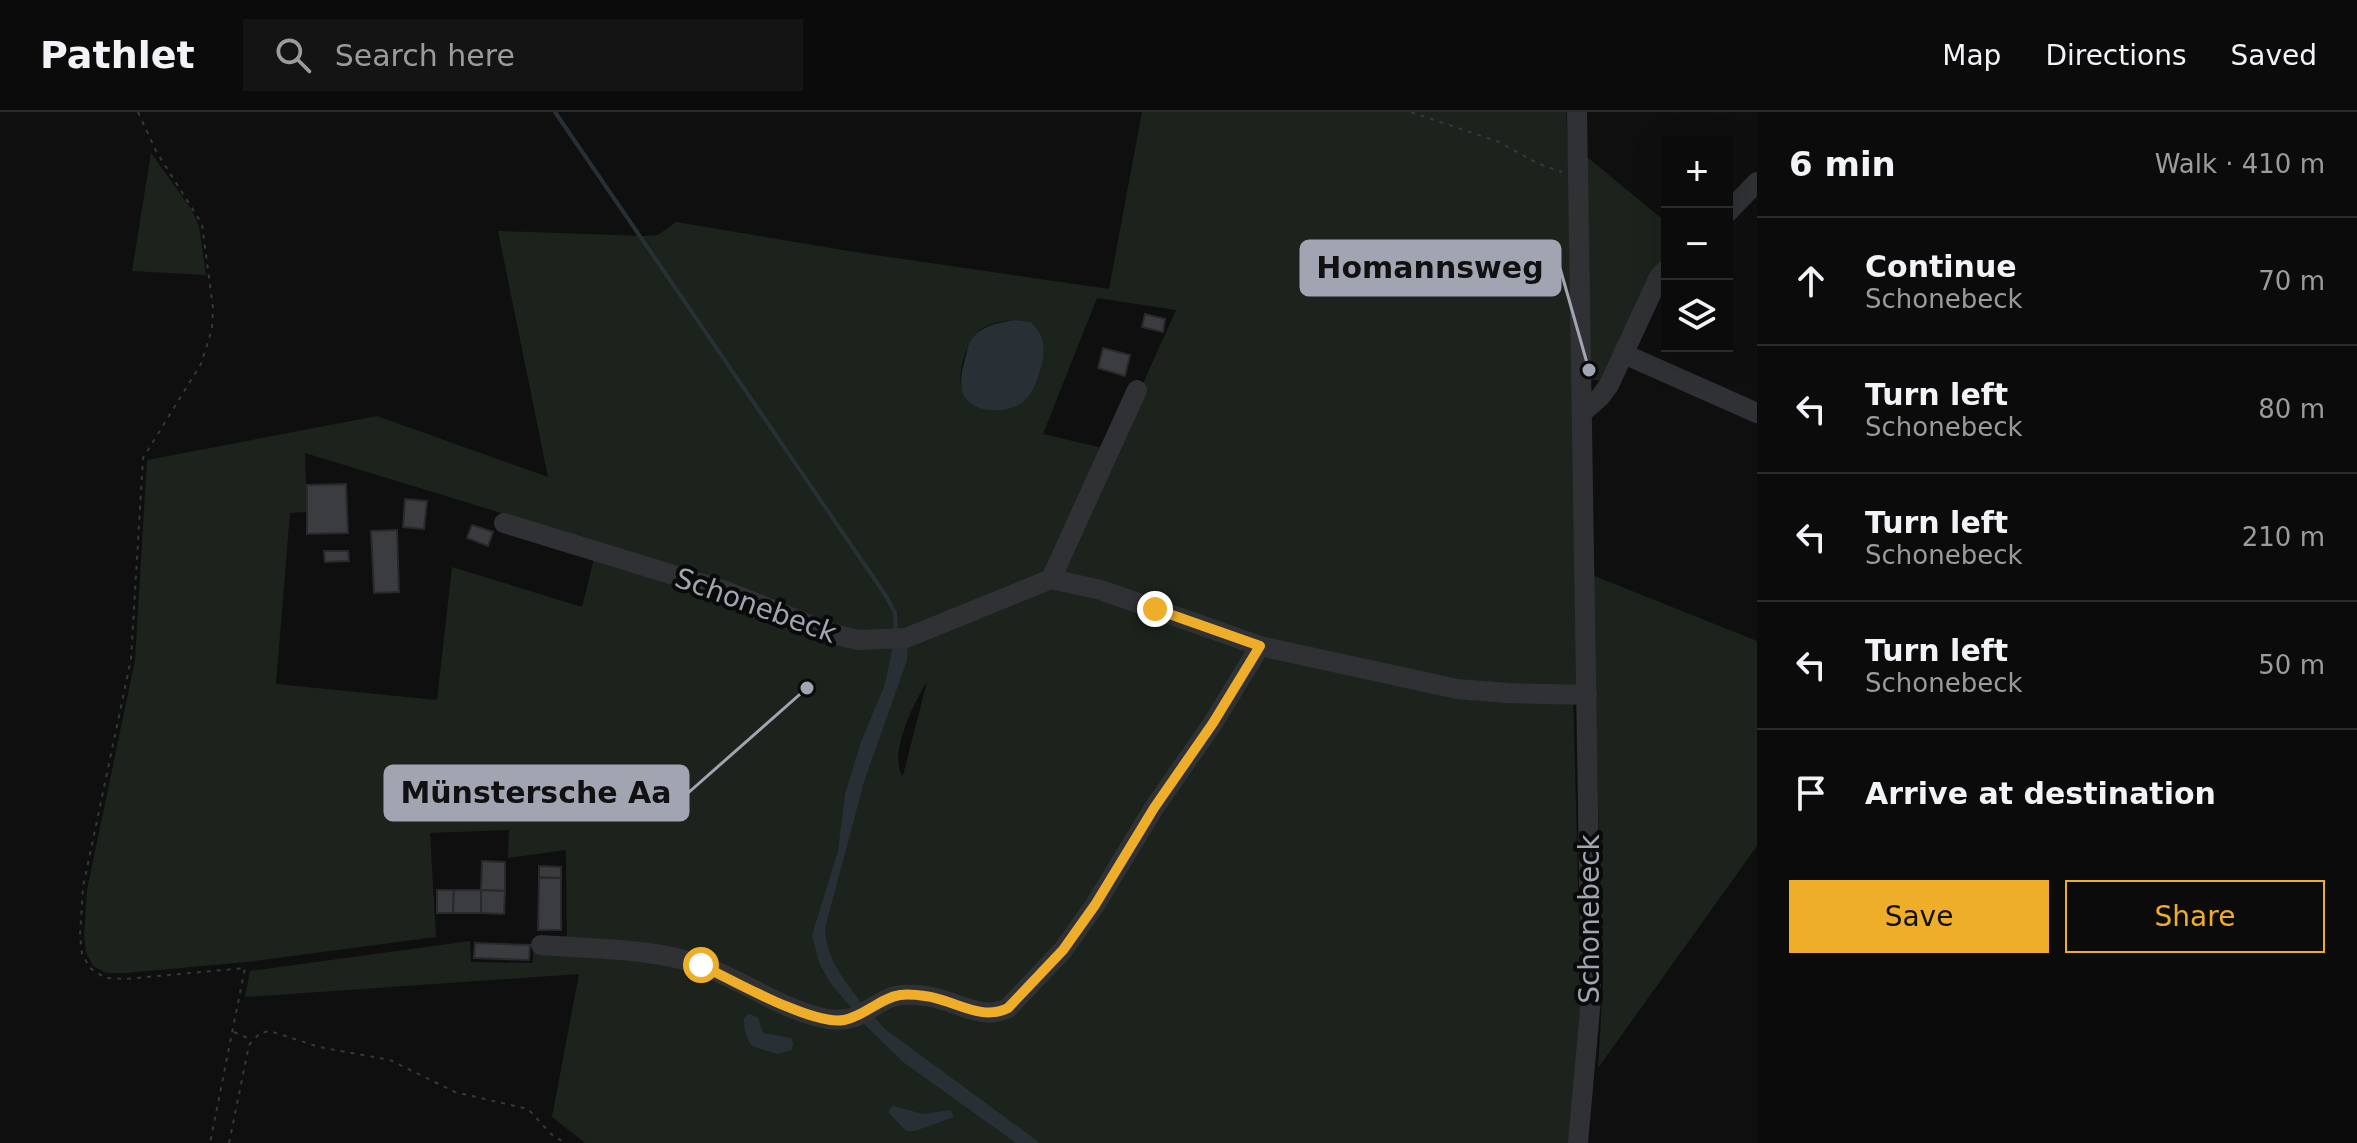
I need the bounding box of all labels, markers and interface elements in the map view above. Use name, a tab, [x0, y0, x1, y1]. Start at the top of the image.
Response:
search box	[243, 19, 803, 91]
text: Pathlet	[40, 33, 195, 77]
icon: search	[271, 33, 315, 77]
text: Search here	[335, 38, 515, 73]
text: Map	[1942, 39, 2001, 72]
text: Directions	[2045, 39, 2186, 72]
text: Saved	[2230, 39, 2317, 72]
map controls	[1661, 136, 1733, 352]
button: +	[1661, 136, 1733, 208]
text: 6 min	[1789, 144, 1896, 184]
text: Walk · 410 m	[2155, 149, 2325, 179]
button: −	[1661, 208, 1733, 280]
callout: Homannsweg	[1301, 241, 1560, 295]
text: Continue	[1865, 249, 2017, 284]
text: Homannsweg	[1316, 250, 1544, 285]
icon: ahead	[1789, 259, 1833, 303]
text: 70 m	[2258, 266, 2325, 296]
button: layers	[1661, 280, 1733, 352]
text: Schonebeck	[1865, 284, 2023, 314]
text: Turn left	[1865, 377, 2008, 412]
icon: left	[1789, 387, 1833, 431]
text: 80 m	[2258, 394, 2325, 424]
text: Schonebeck	[1865, 412, 2023, 442]
text: Turn left	[1865, 505, 2008, 540]
icon: left	[1789, 515, 1833, 559]
text: 210 m	[2242, 522, 2325, 552]
text: Schonebeck	[1865, 540, 2023, 570]
street label: Schonebeck	[670, 561, 842, 650]
route end	[1137, 591, 1173, 627]
text: Turn left	[1865, 633, 2008, 668]
icon: left	[1789, 643, 1833, 687]
text: 50 m	[2258, 650, 2325, 680]
text: Schonebeck	[1865, 668, 2023, 698]
callout: Münstersche Aa	[385, 766, 688, 820]
icon: arrive	[1789, 771, 1833, 815]
text: Münstersche Aa	[400, 775, 672, 810]
text: Arrive at destination	[1865, 776, 2216, 811]
street label: Schonebeck	[1573, 833, 1606, 1004]
button: Save	[1789, 880, 2049, 953]
button: Share	[2065, 880, 2325, 953]
route start	[683, 947, 719, 983]

